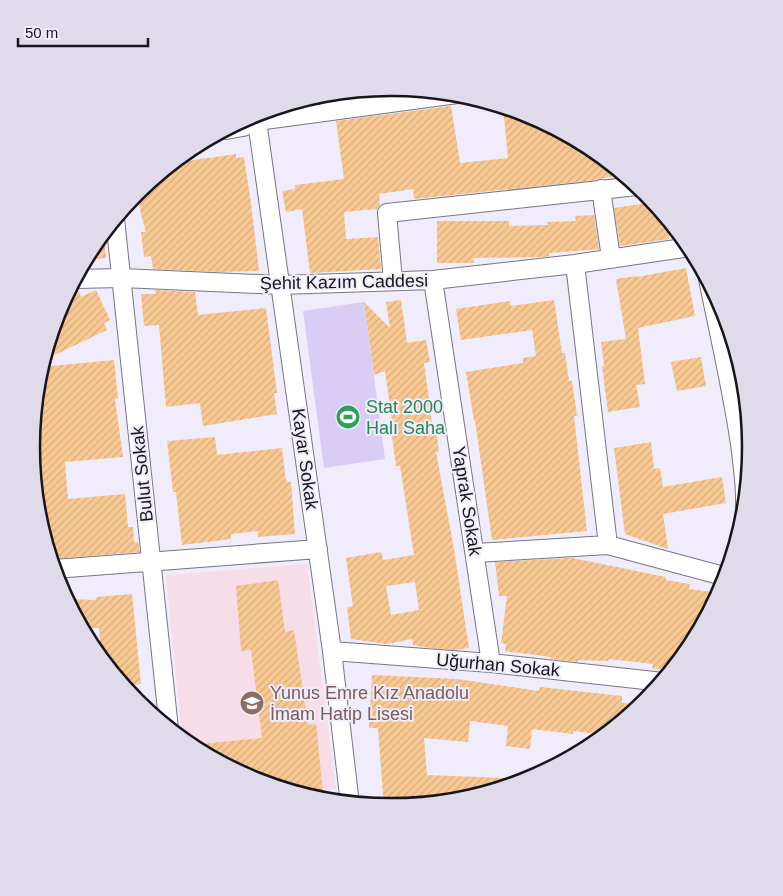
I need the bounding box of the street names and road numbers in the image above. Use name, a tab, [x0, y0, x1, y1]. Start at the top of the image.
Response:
street label: Şehit Kazım Caddesi	[260, 271, 428, 293]
street label: Kayar Sokak	[288, 407, 322, 512]
street label: Bulut Sokak	[127, 424, 157, 523]
street label: Yaprak Sokak	[448, 445, 486, 558]
street label: Uğurhan Sokak	[435, 650, 562, 680]

